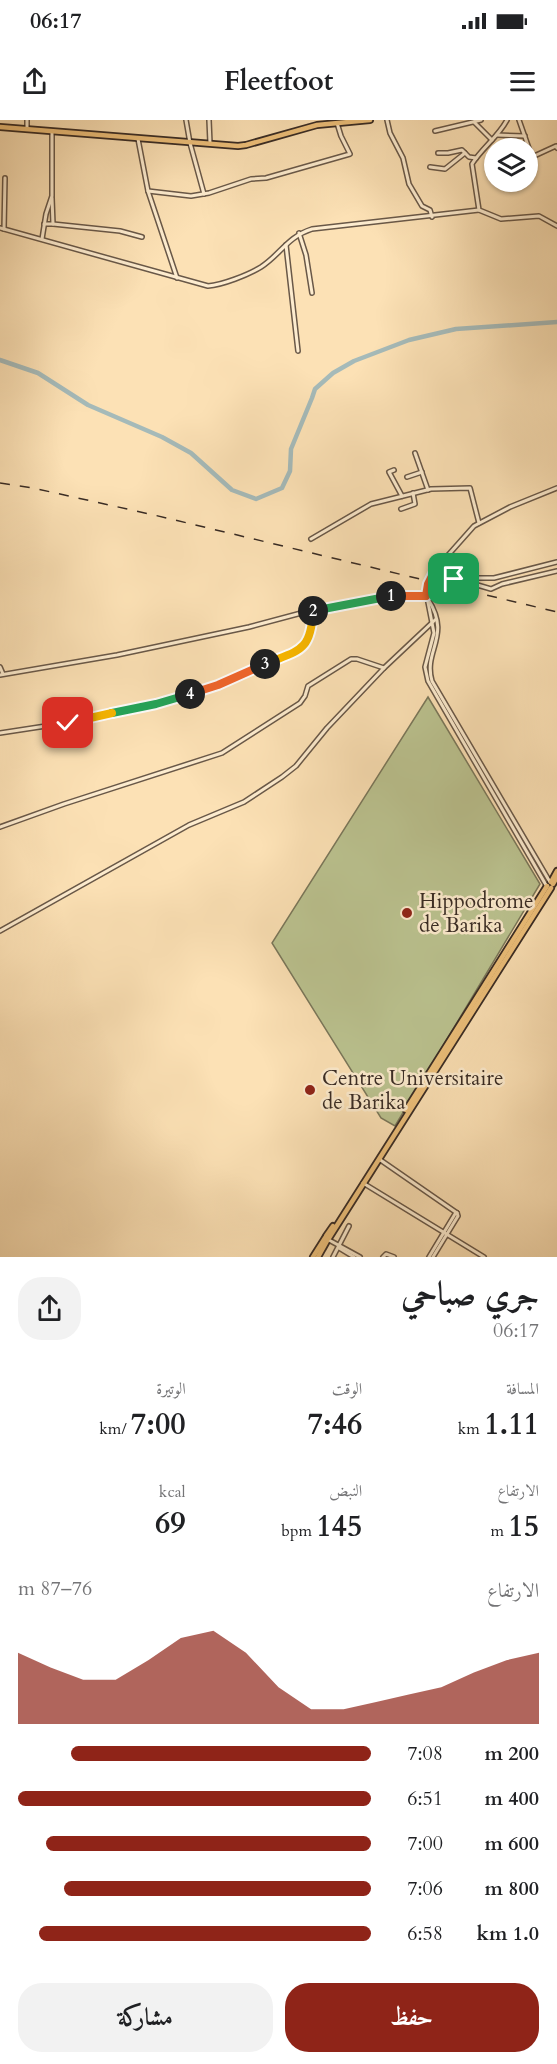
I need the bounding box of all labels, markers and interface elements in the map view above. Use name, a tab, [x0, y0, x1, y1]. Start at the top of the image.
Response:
text: 06:17	[30, 6, 81, 36]
text: Fleetfoot	[224, 63, 333, 100]
icon: share	[18, 65, 51, 98]
icon: menu	[506, 65, 539, 98]
map controls	[484, 138, 538, 192]
button: layers	[484, 138, 538, 192]
pin	[428, 553, 479, 604]
icon: arrive	[437, 562, 470, 595]
pin: 1	[376, 581, 406, 611]
text: 1	[387, 585, 395, 607]
pin: 2	[298, 596, 328, 626]
text: 2	[309, 600, 317, 622]
pin: 3	[250, 649, 280, 679]
text: 3	[261, 653, 269, 675]
pin: 4	[175, 679, 205, 709]
text: 4	[186, 683, 194, 705]
pin	[42, 697, 93, 748]
icon: check	[51, 706, 84, 739]
place label: Hippodrome de Barika	[419, 887, 534, 940]
marker: Hippodrome de Barika	[400, 906, 414, 920]
place label: Centre Universitaire de Barika	[322, 1064, 504, 1117]
marker: Centre Universitaire de Barika	[303, 1083, 317, 1097]
text: جري صباحي	[401, 1272, 539, 1317]
button: share	[18, 1277, 81, 1340]
text: 06:17	[493, 1317, 539, 1344]
text: الوتيرة	[156, 1378, 186, 1400]
text: الوقت	[332, 1378, 362, 1400]
text: المسافة	[506, 1378, 539, 1400]
text: 7:00	[131, 1404, 186, 1445]
text: 7:46	[308, 1404, 362, 1445]
text: 1.11	[484, 1404, 539, 1445]
text: /km	[99, 1418, 131, 1440]
text: km	[458, 1418, 484, 1440]
text: النبض	[329, 1480, 362, 1502]
text: الارتفاع	[497, 1480, 539, 1502]
text: kcal	[159, 1481, 186, 1503]
text: 69	[155, 1503, 186, 1544]
text: 145	[316, 1506, 362, 1547]
text: 15	[508, 1506, 539, 1547]
text: bpm	[281, 1520, 316, 1542]
text: m	[490, 1520, 508, 1542]
text: 76–87 m	[18, 1575, 92, 1602]
text: الارتفاع	[487, 1577, 539, 1604]
text: 7:08	[407, 1740, 443, 1767]
text: 200 m	[484, 1740, 539, 1767]
text: 6:51	[407, 1785, 443, 1812]
text: 400 m	[484, 1785, 539, 1812]
text: 7:00	[407, 1830, 443, 1857]
text: 600 m	[484, 1830, 539, 1857]
text: 7:06	[407, 1875, 443, 1902]
text: 800 m	[484, 1875, 539, 1902]
text: 6:58	[407, 1920, 443, 1947]
text: 1.0 km	[476, 1920, 539, 1947]
button: مشاركة	[18, 1983, 273, 2052]
button: حفظ	[285, 1983, 539, 2052]

